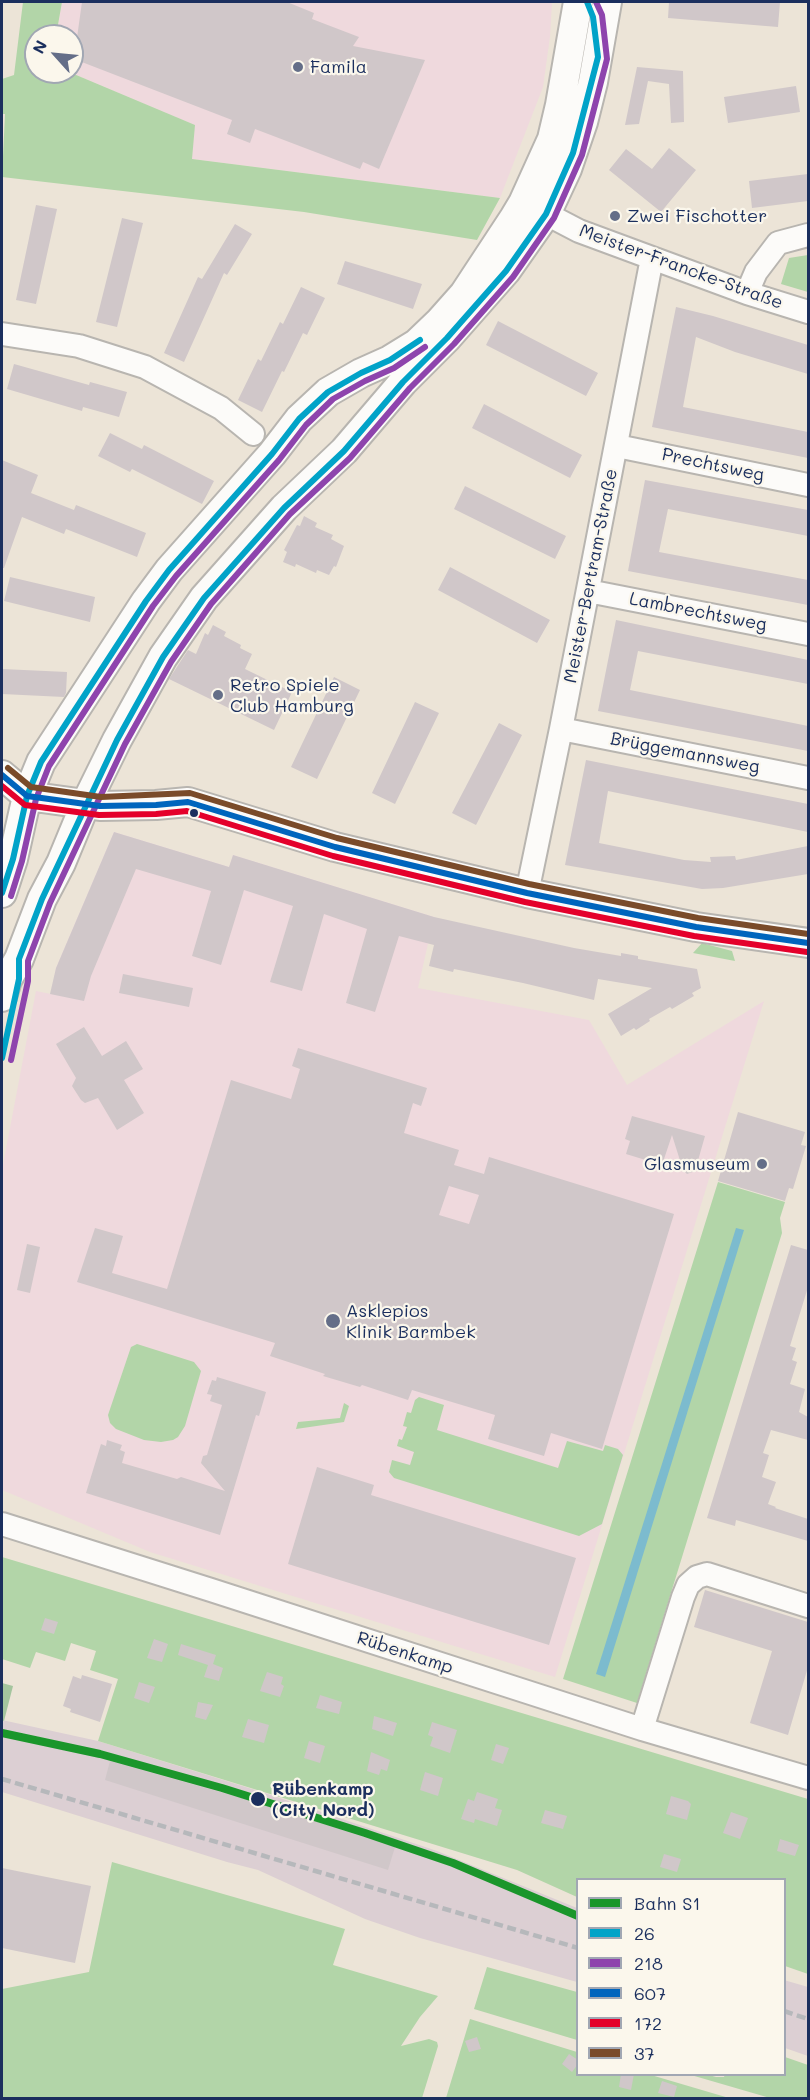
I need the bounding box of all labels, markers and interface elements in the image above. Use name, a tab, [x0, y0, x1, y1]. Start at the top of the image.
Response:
north arrow	[24, 24, 84, 84]
text: N	[27, 36, 51, 57]
place label: Famila	[310, 56, 367, 78]
marker: Famila	[291, 60, 305, 74]
place label: Zwei Fischotter	[627, 205, 767, 227]
marker: Zwei Fischotter	[608, 209, 622, 223]
street label: Meister-Francke-Straße	[576, 220, 786, 314]
street label: Prechtsweg	[660, 444, 766, 486]
street label: Meister-Bertram-Straße	[560, 467, 622, 685]
street label: Lambrechtsweg	[627, 588, 769, 636]
place label: Retro Spiele Club Hamburg	[230, 674, 354, 716]
marker: Retro Spiele Club Hamburg	[211, 688, 225, 702]
street label: Brüggemannsweg	[608, 728, 762, 778]
unlabelled marker	[188, 807, 200, 819]
place label: Glasmuseum	[644, 1153, 750, 1175]
marker: Glasmuseum	[755, 1157, 769, 1171]
place label: Asklepios Klinik Barmbek	[346, 1300, 476, 1342]
marker: Asklepios Klinik Barmbek	[324, 1312, 342, 1330]
street label: Rübenkamp	[354, 1627, 456, 1679]
place label: Rübenkamp (City Nord)	[272, 1778, 375, 1820]
marker: Rübenkamp (City Nord)	[249, 1790, 267, 1808]
legend	[576, 1878, 786, 2076]
text: Bahn S1	[634, 1891, 700, 1915]
text: 26	[634, 1921, 655, 1945]
text: 218	[634, 1951, 663, 1975]
text: 607	[634, 1981, 666, 2005]
text: 172	[634, 2011, 662, 2035]
text: 37	[634, 2041, 655, 2065]

